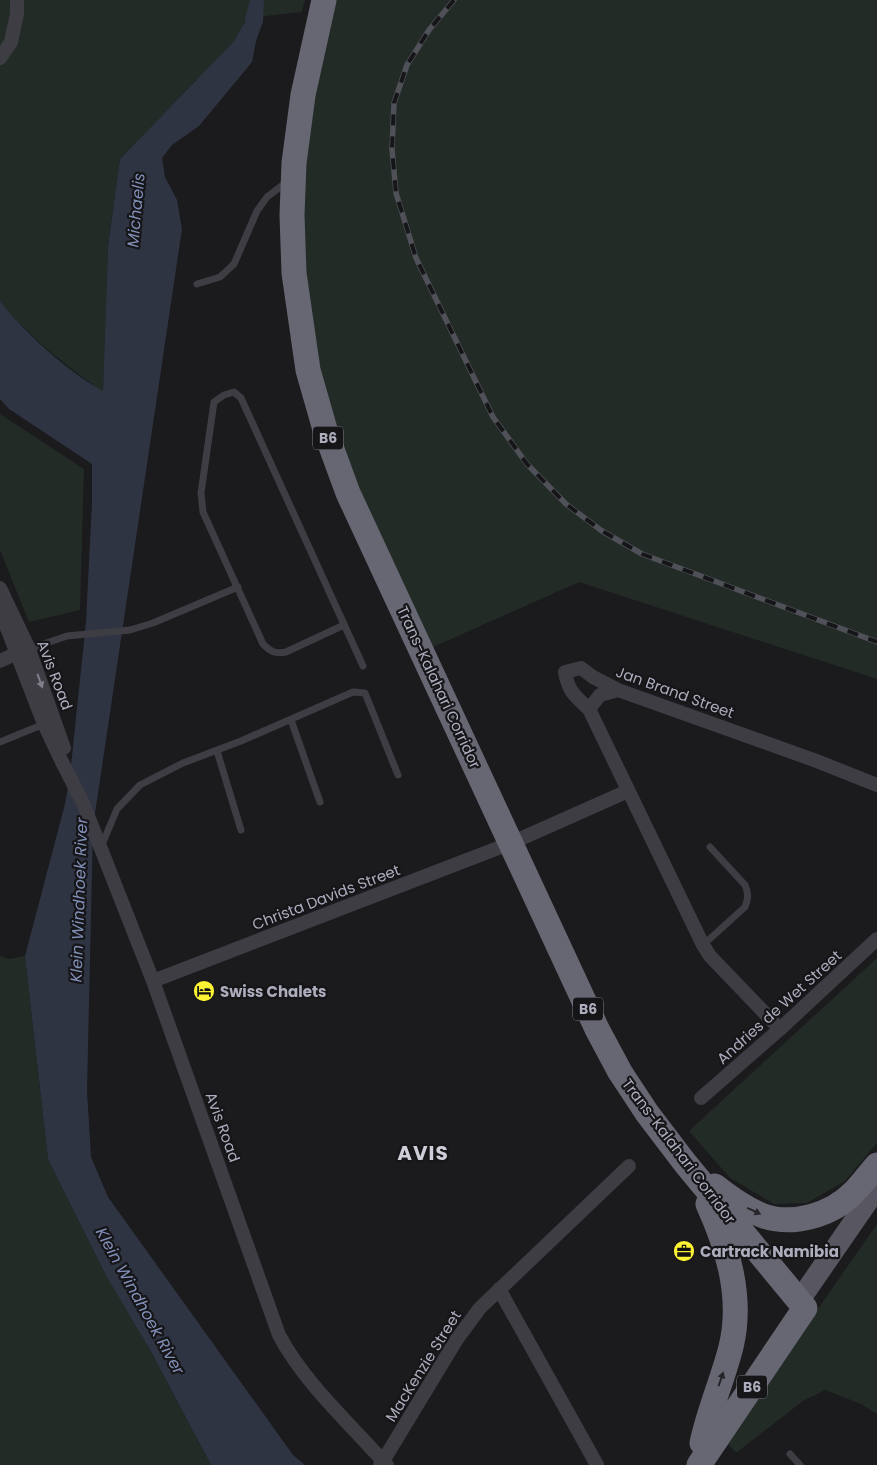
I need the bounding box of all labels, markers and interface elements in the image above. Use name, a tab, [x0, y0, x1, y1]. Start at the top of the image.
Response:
water label: Michaelis	[121, 172, 151, 248]
road number: B6	[313, 426, 343, 449]
street label: Trans-Kalahari Corridor	[392, 602, 486, 772]
street label: Avis Road	[32, 637, 78, 713]
street label: Jan Brand Street	[613, 661, 737, 723]
one-way arrow	[36, 674, 44, 689]
water label: Klein Windhoek River	[65, 816, 93, 983]
street label: Christa Davids Street	[249, 859, 403, 935]
street label: Andries de Wet Street	[712, 945, 846, 1069]
hotel icon: Swiss Chalets	[192, 979, 216, 1003]
place label: Swiss Chalets	[220, 981, 326, 1002]
road number: B6	[573, 998, 603, 1021]
street label: Trans-Kalahari Corridor	[617, 1074, 741, 1228]
street label: Avis Road	[201, 1089, 245, 1165]
district label: AVIS	[397, 1139, 449, 1167]
one-way arrow	[747, 1208, 761, 1216]
water label: Klein Windhoek River	[90, 1223, 191, 1380]
office icon: Cartrack Namibia	[672, 1239, 696, 1263]
place label: Cartrack Namibia	[700, 1241, 839, 1262]
street label: MacKenzie Street	[380, 1306, 466, 1426]
one-way arrow	[718, 1372, 725, 1387]
road number: B6	[737, 1375, 767, 1398]

